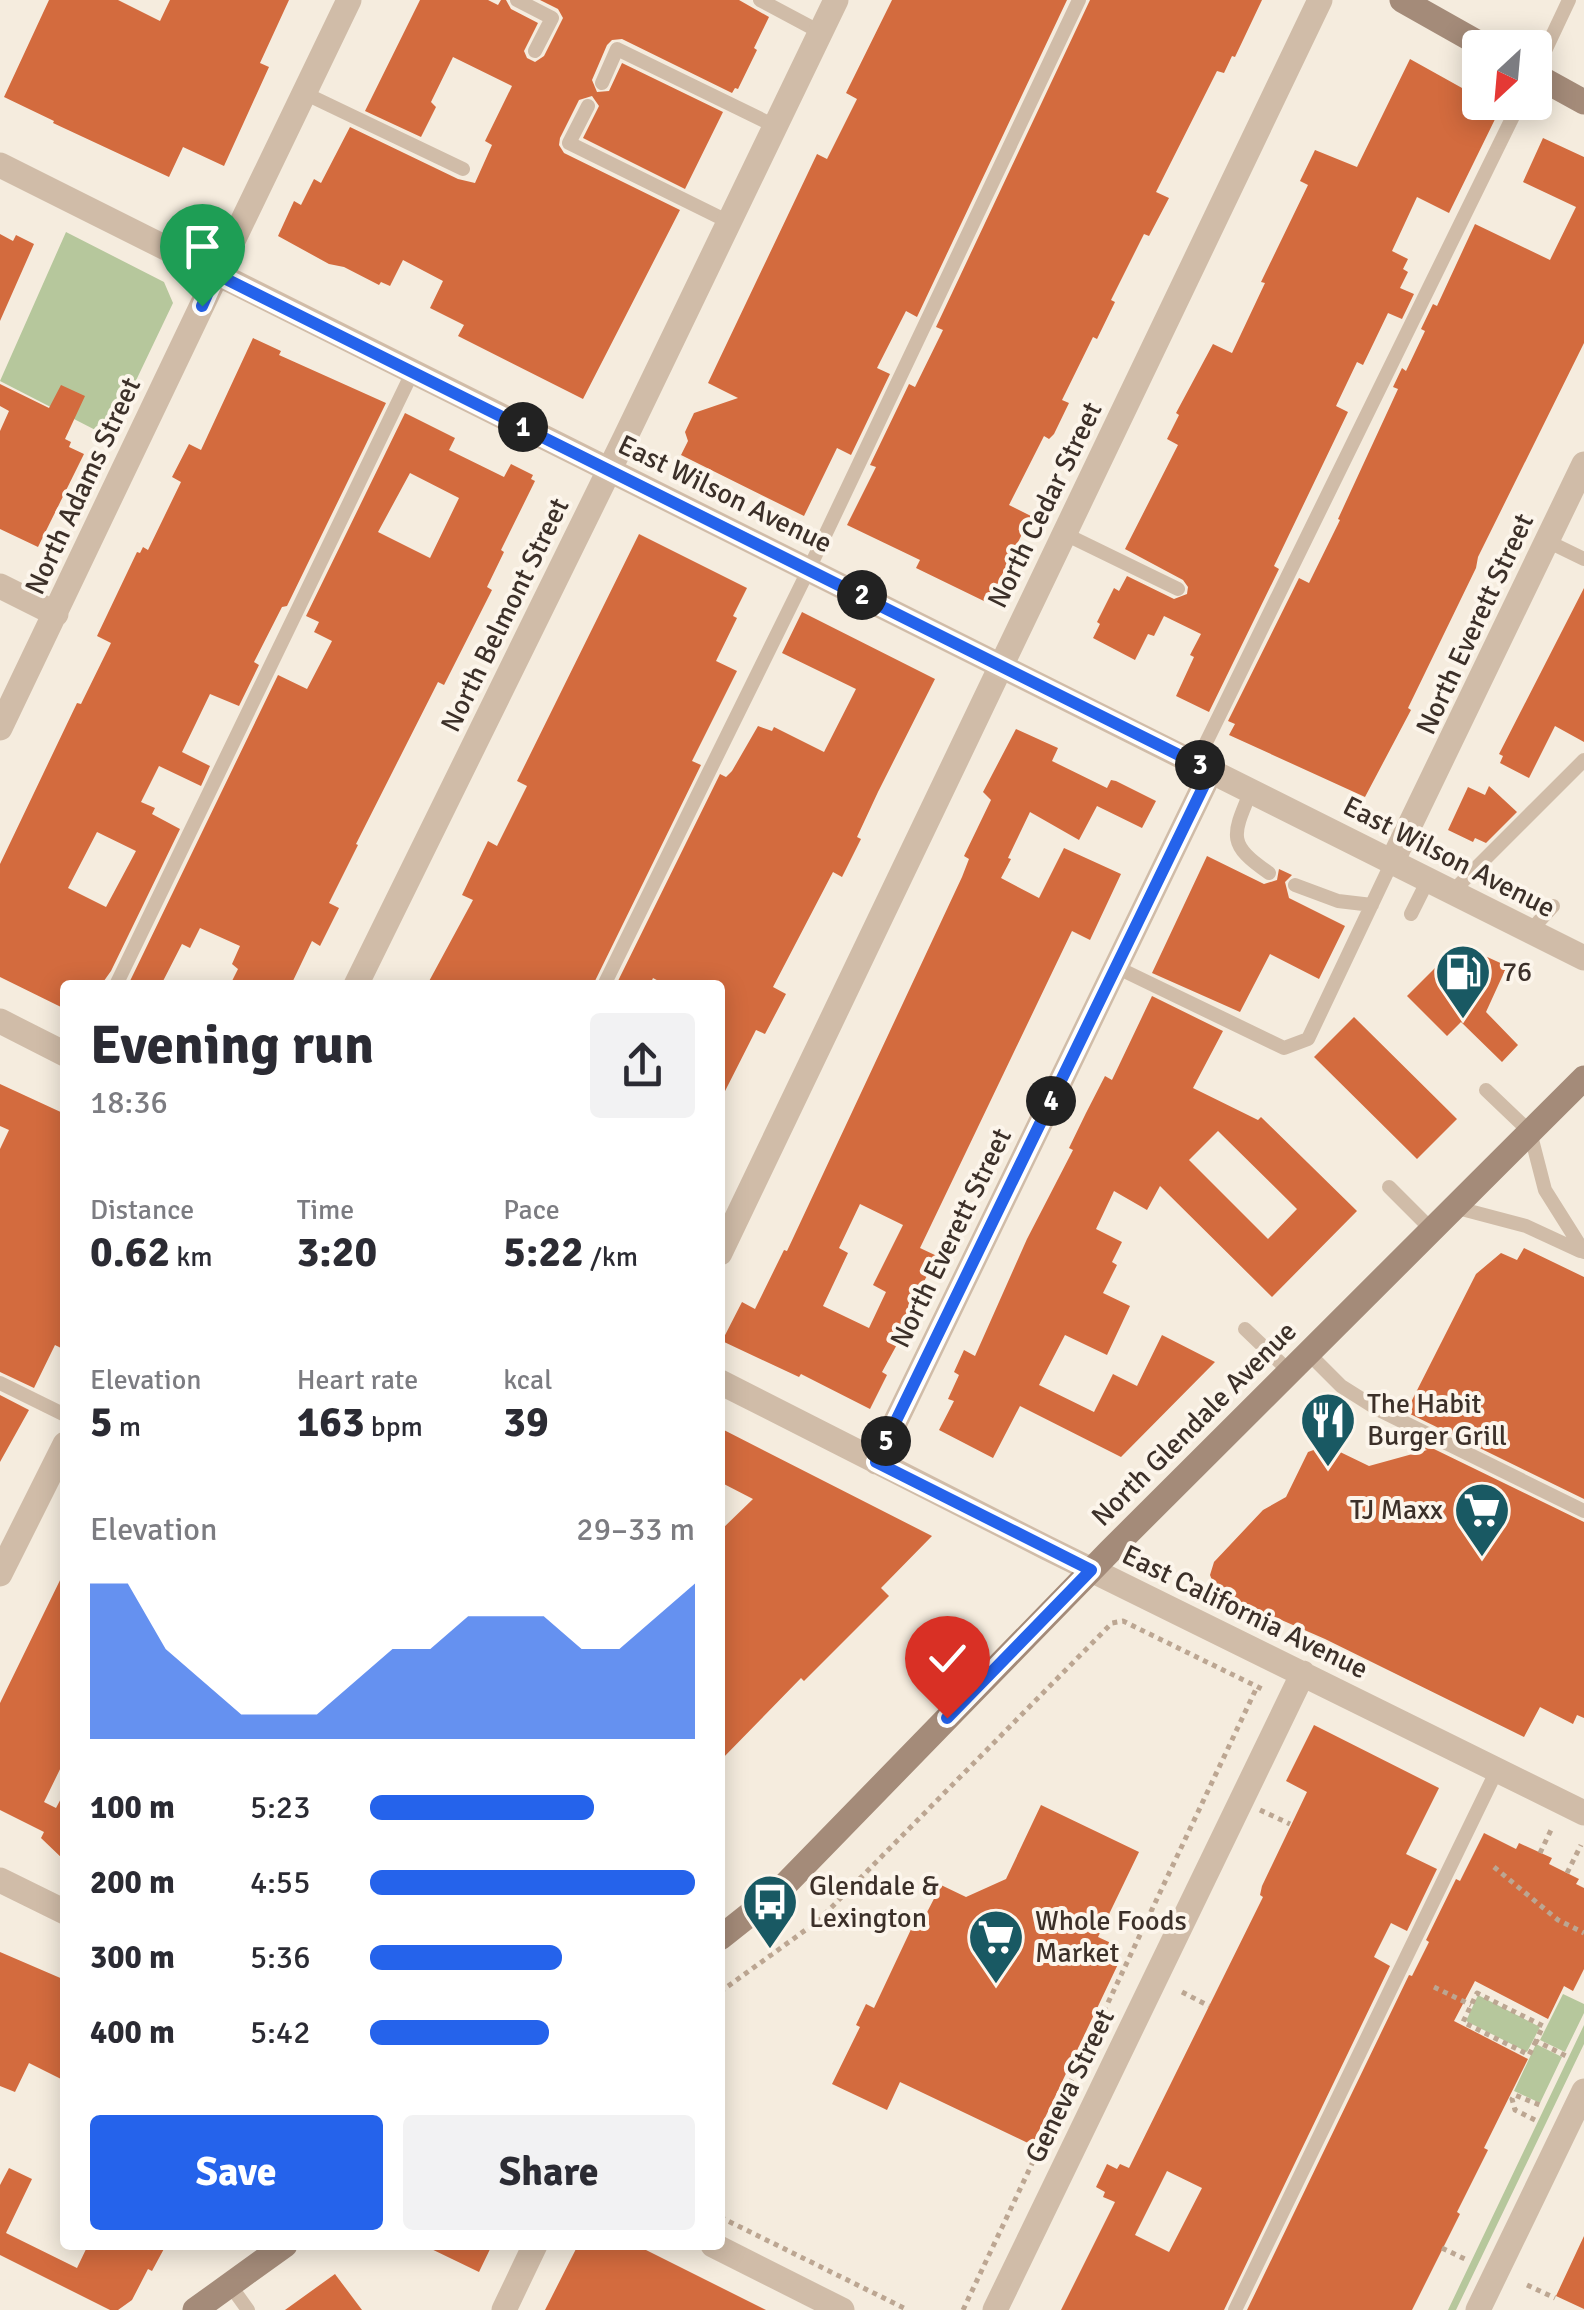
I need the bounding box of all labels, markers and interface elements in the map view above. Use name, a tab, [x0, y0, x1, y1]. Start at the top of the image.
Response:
north arrow	[1462, 30, 1552, 120]
map controls	[1462, 30, 1552, 120]
pin	[160, 204, 245, 307]
icon: arrive	[175, 219, 230, 274]
street label: North Adams Street	[18, 372, 148, 600]
street label: North Cedar Street	[980, 396, 1110, 613]
pin: 1	[498, 402, 548, 452]
text: 1	[515, 410, 531, 444]
street label: East Wilson Avenue	[613, 428, 837, 560]
street label: North Belmont Street	[434, 492, 576, 737]
street label: North Everett Street	[1409, 508, 1541, 740]
pin: 2	[837, 570, 887, 620]
text: 2	[854, 578, 870, 612]
pin: 3	[1175, 740, 1225, 790]
text: 3	[1192, 748, 1208, 782]
street label: East Wilson Avenue	[1337, 789, 1561, 925]
fuel station icon: 76	[1433, 942, 1493, 1021]
place label: 76	[1502, 955, 1532, 989]
text: Evening run	[90, 1011, 374, 1079]
button: share	[590, 1013, 695, 1118]
pin: 4	[1026, 1076, 1076, 1126]
text: 18:36	[90, 1083, 168, 1122]
text: 4	[1043, 1084, 1059, 1118]
street label: North Everett Street	[883, 1123, 1019, 1353]
text: Distance	[90, 1193, 194, 1227]
text: Time	[297, 1193, 354, 1227]
text: Pace	[503, 1193, 560, 1227]
text: 0.62	[90, 1227, 170, 1278]
text: 3:20	[297, 1227, 377, 1278]
text: 5:22	[503, 1227, 584, 1278]
text: km	[170, 1240, 213, 1274]
text: /km	[584, 1240, 638, 1274]
street label: North Glendale Avenue	[1085, 1315, 1303, 1533]
text: Elevation	[90, 1363, 202, 1397]
text: Heart rate	[297, 1363, 418, 1397]
text: kcal	[503, 1363, 552, 1397]
place label: The Habit Burger Grill	[1367, 1387, 1507, 1453]
restaurant icon: The Habit Burger Grill	[1298, 1390, 1358, 1469]
text: 5	[90, 1397, 113, 1448]
text: 163	[297, 1397, 365, 1448]
text: 39	[503, 1397, 549, 1448]
text: m	[113, 1410, 141, 1444]
text: bpm	[365, 1410, 423, 1444]
pin: 5	[861, 1416, 911, 1466]
text: 5	[878, 1424, 894, 1458]
supermarket icon: TJ Maxx	[1452, 1480, 1512, 1559]
place label: TJ Maxx	[1350, 1493, 1443, 1527]
text: Elevation	[90, 1510, 217, 1549]
text: 29–33 m	[576, 1510, 695, 1549]
street label: East California Avenue	[1117, 1538, 1373, 1686]
pin	[905, 1616, 990, 1719]
icon: check	[920, 1631, 975, 1686]
text: 100 m	[90, 1788, 175, 1827]
text: 5:23	[250, 1788, 310, 1827]
text: 200 m	[90, 1863, 175, 1902]
text: 4:55	[250, 1863, 310, 1902]
place label: Glendale & Lexington	[809, 1869, 939, 1935]
bus stop icon: Glendale & Lexington	[740, 1872, 800, 1951]
place label: Whole Foods Market	[1035, 1904, 1187, 1970]
supermarket icon: Whole Foods Market	[966, 1907, 1026, 1986]
text: 300 m	[90, 1938, 175, 1977]
text: 5:36	[250, 1938, 310, 1977]
street label: Geneva Street	[1018, 2003, 1122, 2168]
text: 400 m	[90, 2013, 175, 2052]
text: 5:42	[250, 2013, 310, 2052]
button: Save	[90, 2115, 383, 2230]
button: Share	[403, 2115, 695, 2230]

